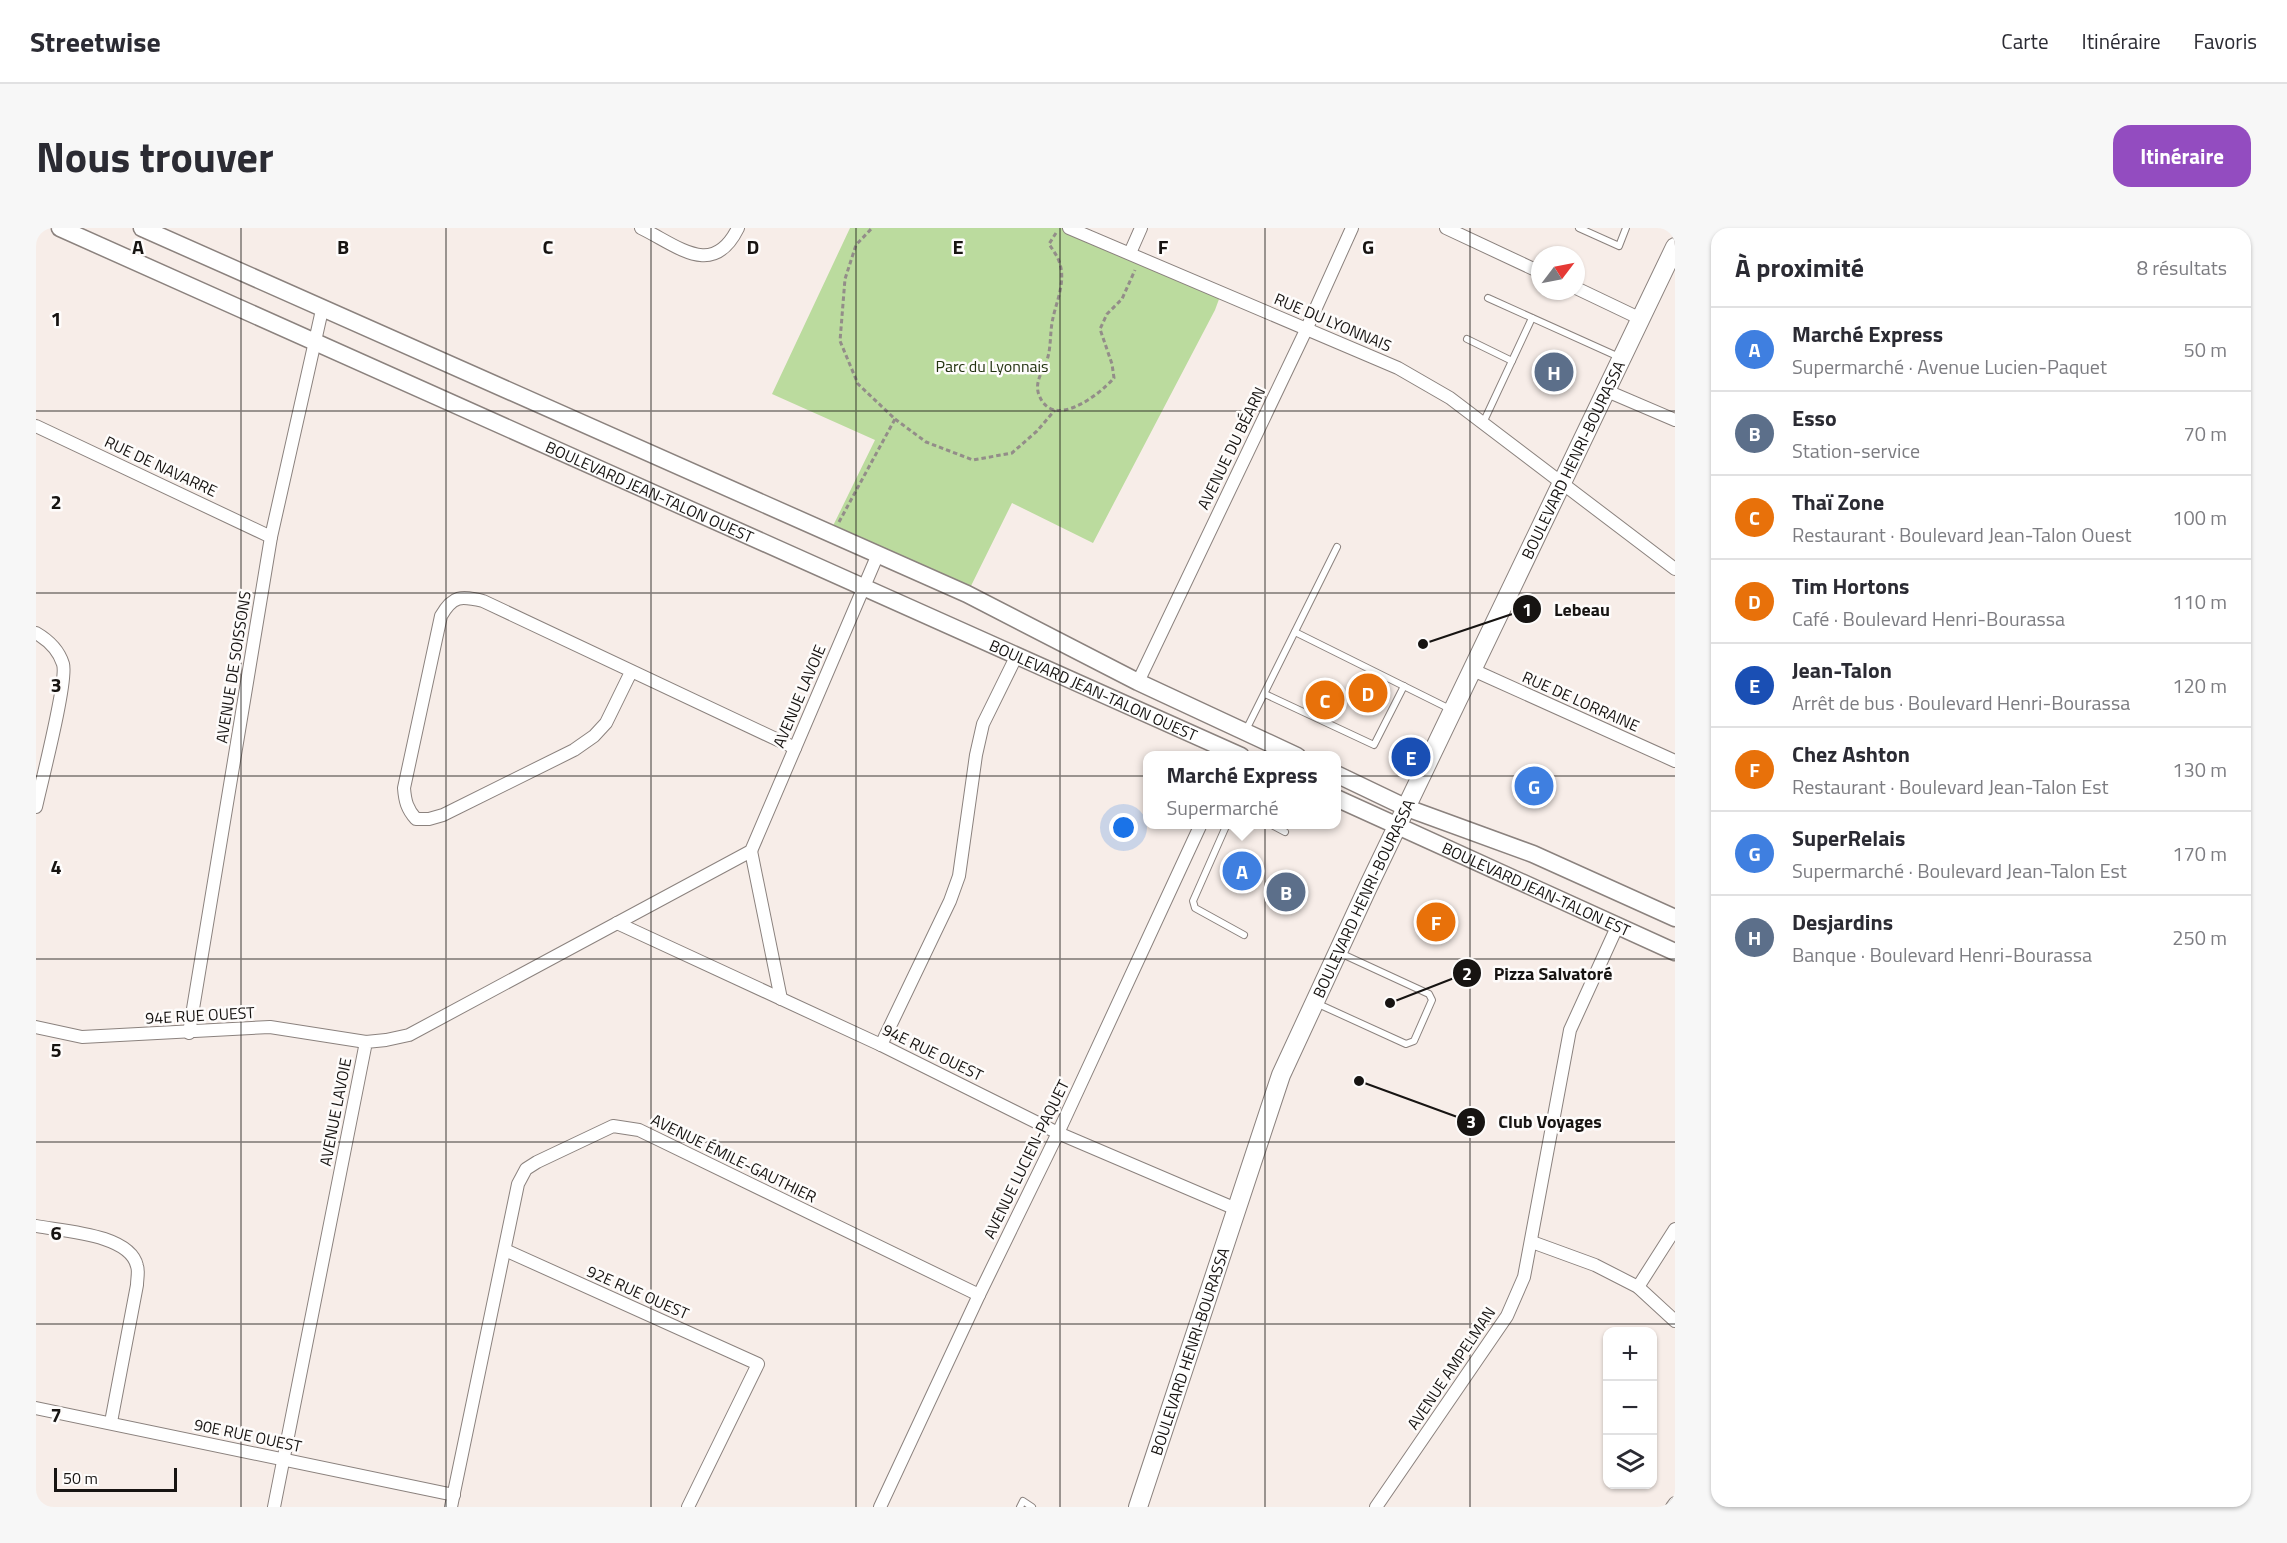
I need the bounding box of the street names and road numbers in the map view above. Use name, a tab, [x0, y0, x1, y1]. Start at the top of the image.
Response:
street label: RUE DU LYONNAIS	[1271, 286, 1395, 358]
street label: BOULEVARD HENRI-BOURASSA	[1519, 358, 1629, 562]
street label: AVENUE DU BÉARN	[1191, 383, 1271, 513]
street label: RUE DE NAVARRE	[101, 429, 222, 503]
street label: BOULEVARD JEAN-TALON OUEST	[542, 435, 758, 549]
street label: AVENUE DE SOISSONS	[209, 589, 257, 745]
street label: BOULEVARD JEAN-TALON OUEST	[986, 633, 1202, 747]
street label: AVENUE LAVOIE	[766, 641, 832, 751]
street label: RUE DE LORRAINE	[1519, 664, 1644, 738]
street label: BOULEVARD HENRI-BOURASSA	[1306, 794, 1421, 1002]
street label: BOULEVARD JEAN-TALON EST	[1438, 836, 1635, 942]
street label: 94E RUE OUEST	[145, 1000, 256, 1030]
street label: 94E RUE OUEST	[878, 1017, 988, 1087]
street label: AVENUE LAVOIE	[313, 1056, 357, 1168]
street label: AVENUE LUCIEN-PAQUET	[977, 1075, 1075, 1243]
street label: AVENUE ÉMILE-GAUTHIER	[647, 1107, 821, 1209]
street label: BOULEVARD HENRI-BOURASSA	[1144, 1244, 1235, 1458]
street label: 92E RUE OUEST	[583, 1259, 693, 1325]
street label: AVENUE AMPELMAN	[1401, 1302, 1501, 1434]
street label: 90E RUE OUEST	[192, 1412, 305, 1458]

